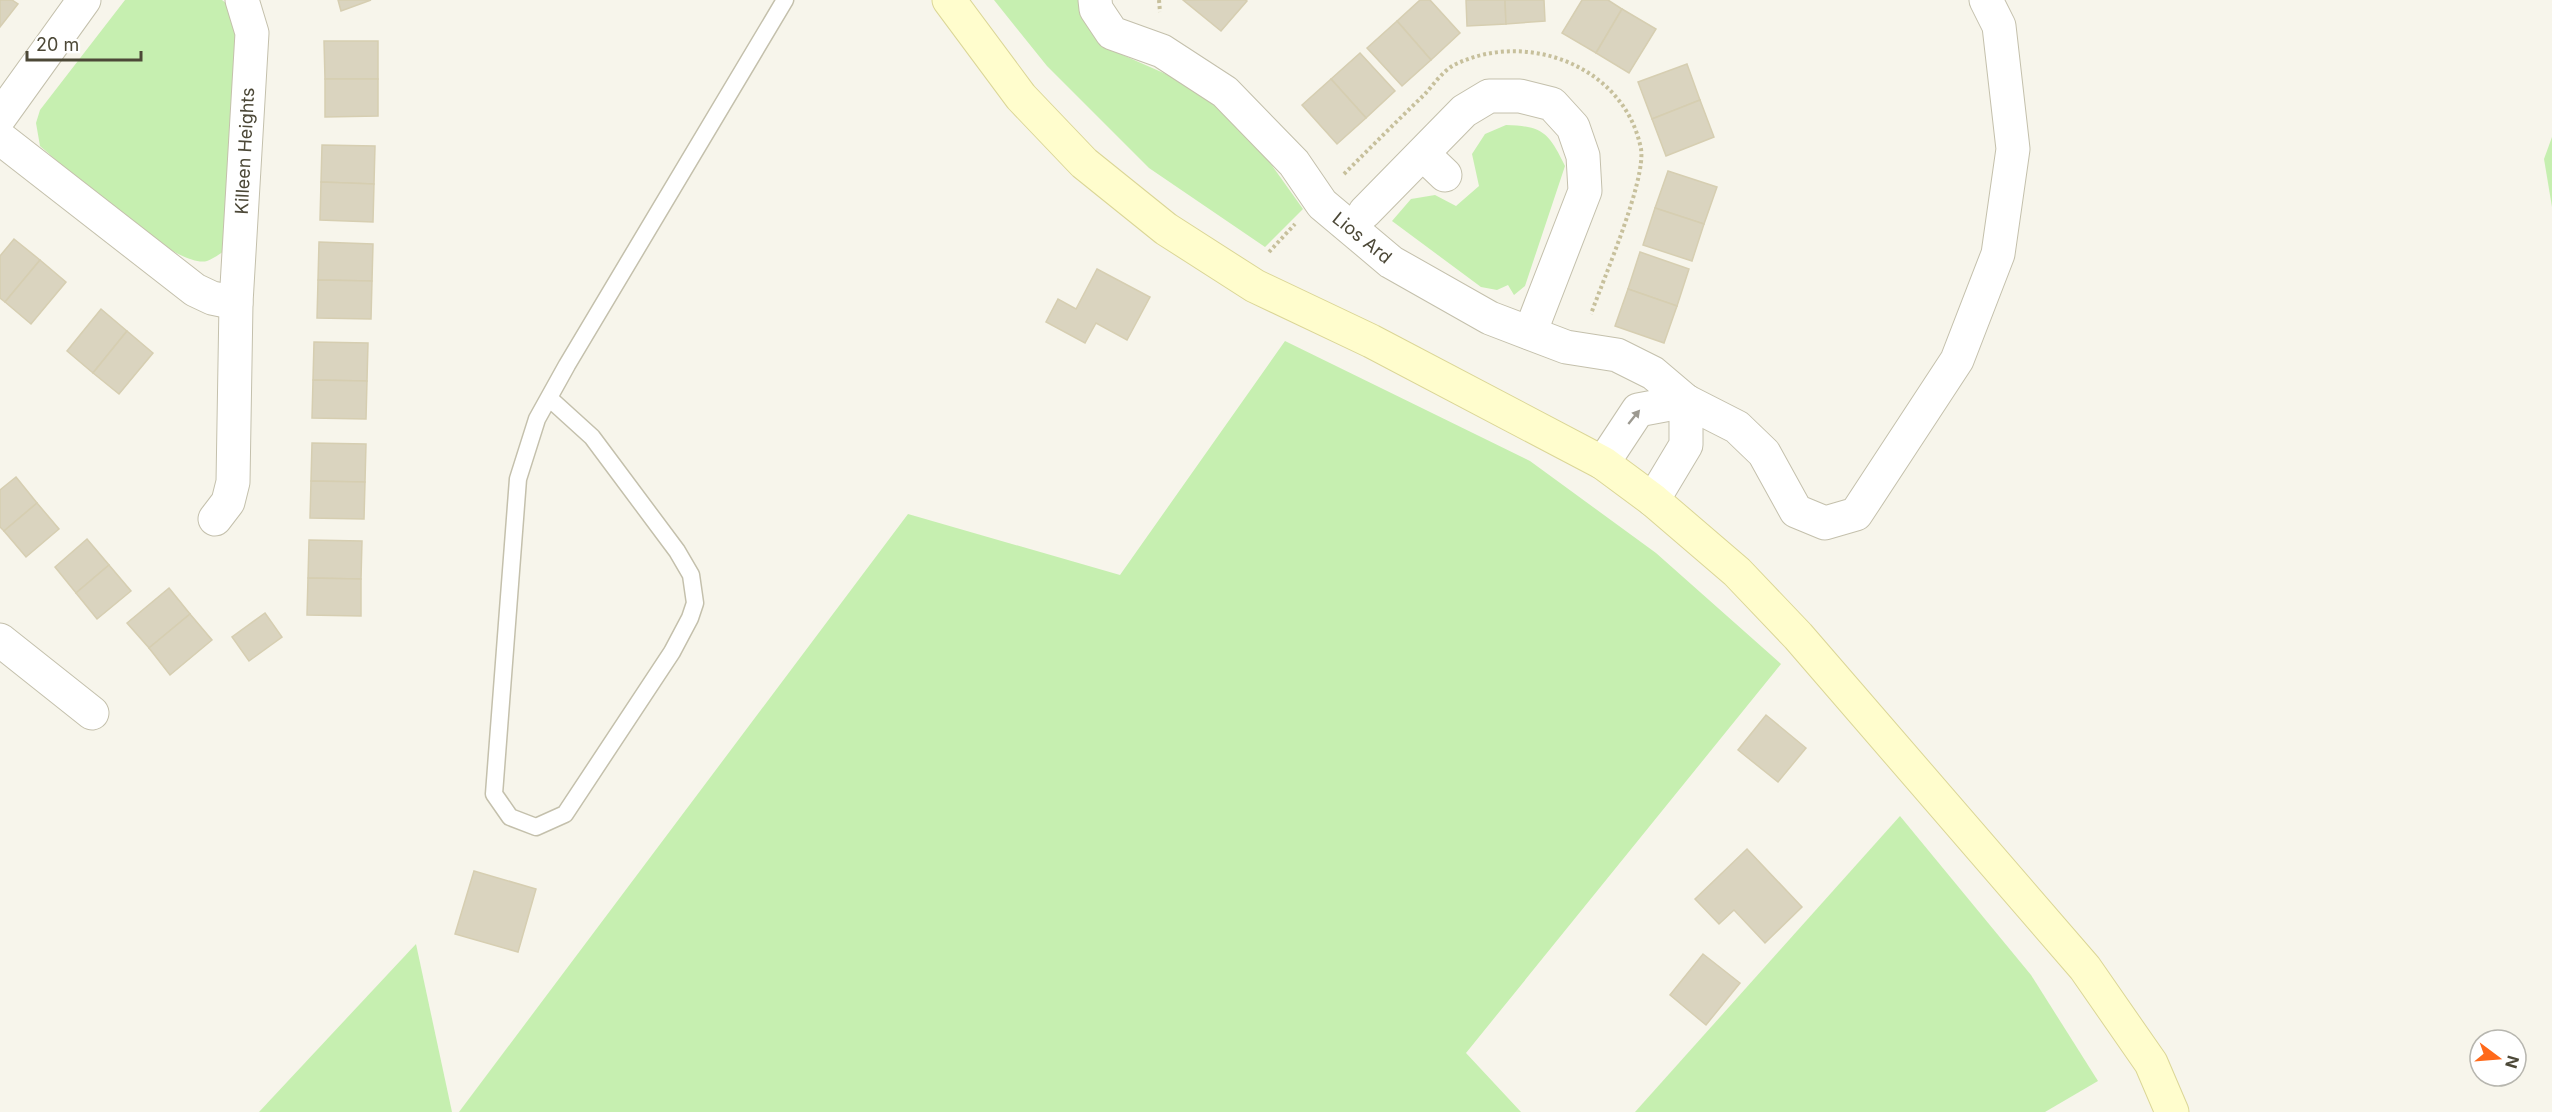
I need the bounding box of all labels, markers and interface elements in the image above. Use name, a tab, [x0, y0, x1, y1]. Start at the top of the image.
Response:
scale bar	[27, 24, 141, 62]
text: 20 m	[36, 34, 79, 55]
street label: Killeen Heights	[231, 87, 258, 215]
street label: Lios Ard	[1329, 207, 1396, 268]
one-way arrow	[1628, 409, 1641, 425]
north arrow	[2468, 1028, 2528, 1088]
text: N	[2501, 1054, 2524, 1071]

